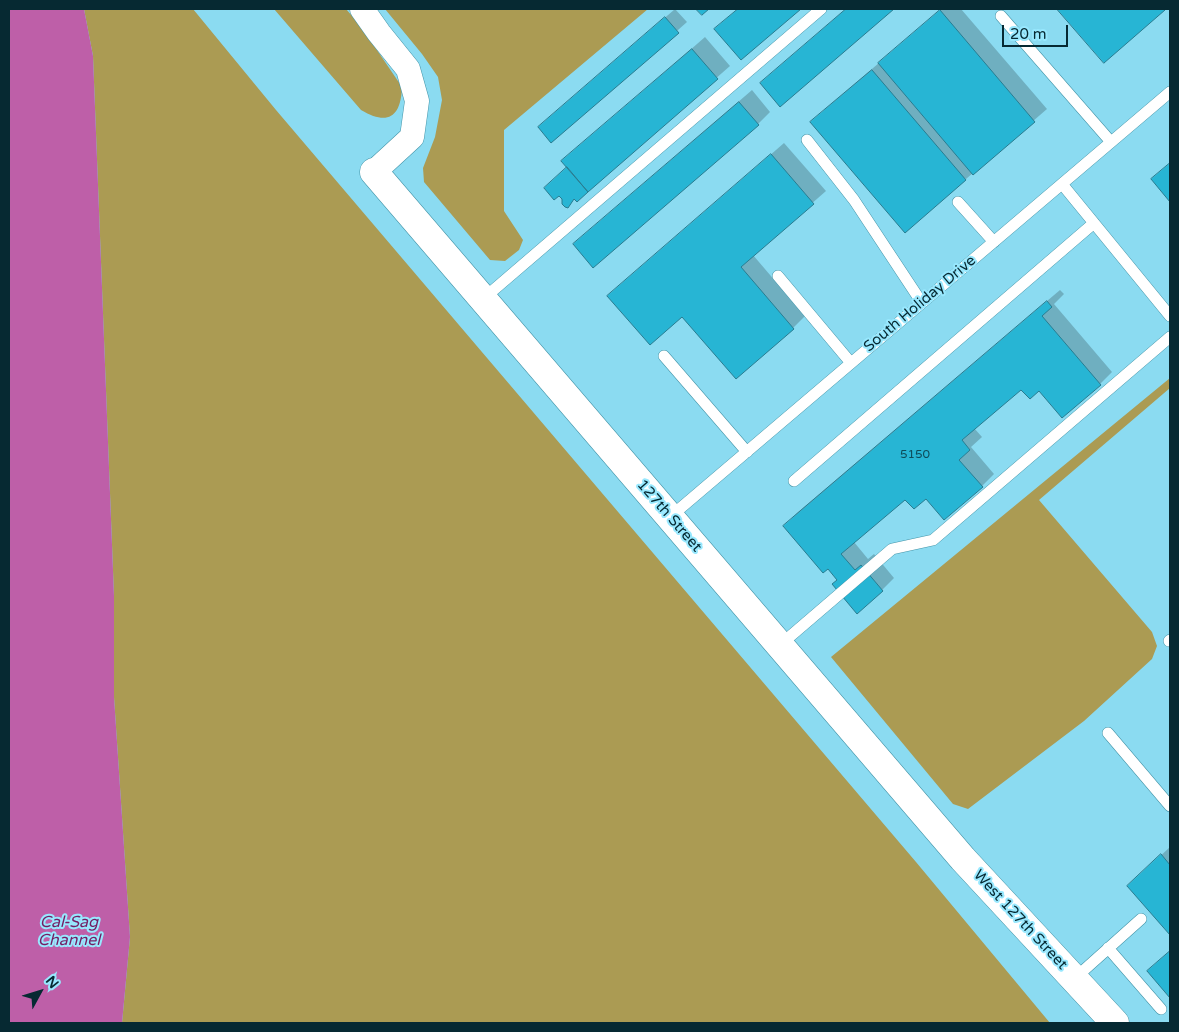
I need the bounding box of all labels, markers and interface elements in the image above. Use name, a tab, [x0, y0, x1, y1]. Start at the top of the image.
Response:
scale bar	[1004, 15, 1070, 47]
text: 20 m	[1010, 25, 1047, 43]
street label: South Holiday Drive	[860, 252, 980, 356]
house number: 5150	[900, 448, 930, 462]
street label: 127th Street	[633, 476, 705, 556]
street label: West 127th Street	[969, 866, 1071, 974]
water label: Cal-Sag Channel	[38, 913, 100, 951]
north arrow	[15, 967, 65, 1017]
text: N	[42, 973, 62, 992]

